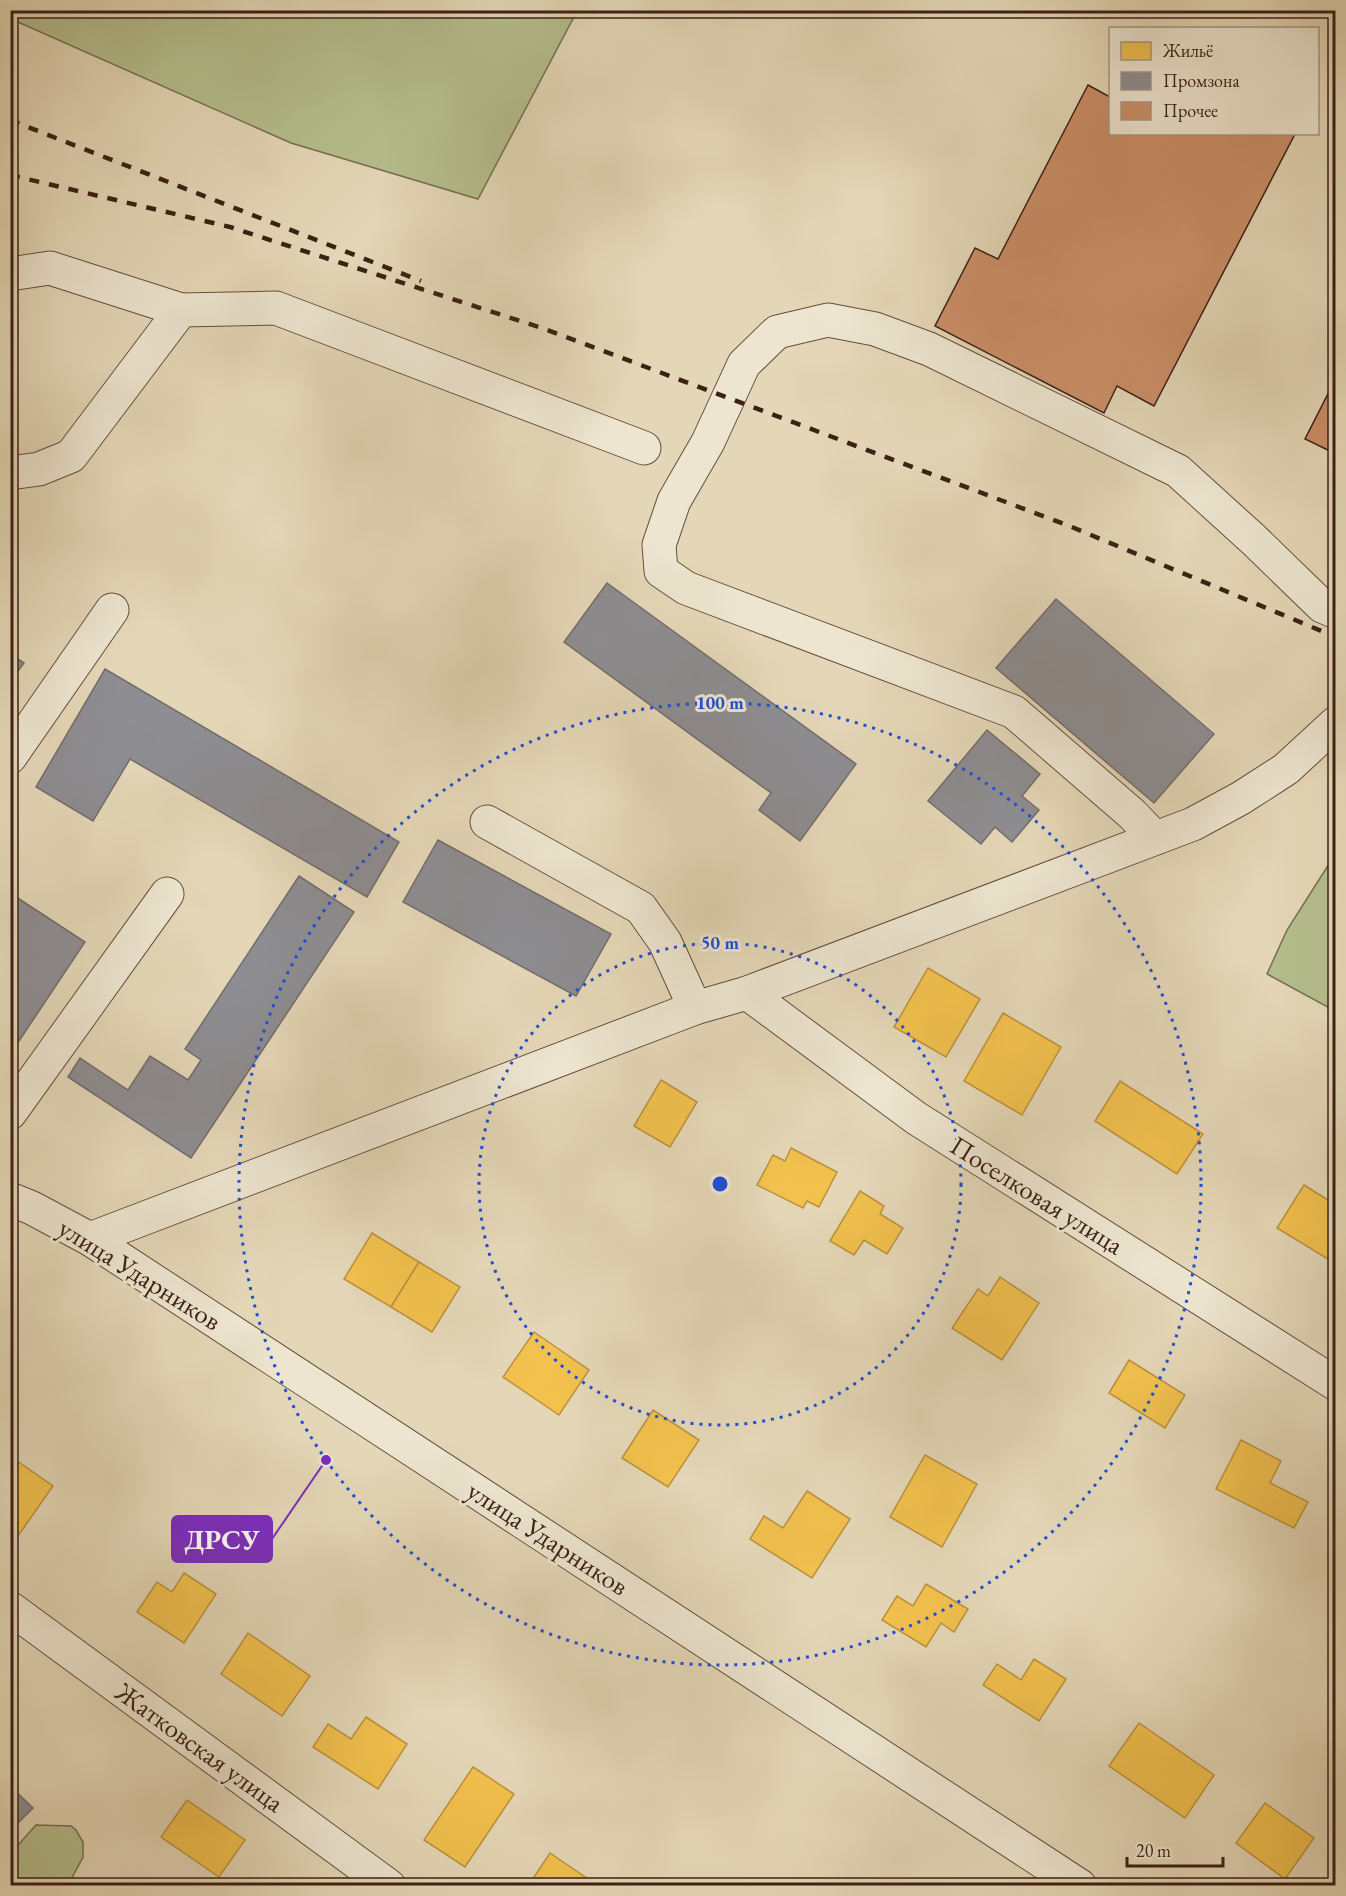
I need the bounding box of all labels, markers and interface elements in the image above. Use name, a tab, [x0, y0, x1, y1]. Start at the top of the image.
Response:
legend	[1109, 27, 1319, 135]
text: Жильё	[1162, 39, 1213, 62]
text: Промзона	[1163, 69, 1240, 92]
text: Прочее	[1163, 99, 1218, 122]
text: 100 m	[696, 691, 744, 714]
text: 50 m	[701, 931, 739, 954]
street label: Поселковая улица	[944, 1128, 1130, 1262]
centre of rings	[710, 1174, 730, 1194]
street label: улица Ударников	[52, 1210, 228, 1338]
street label: улица Ударников	[461, 1473, 635, 1603]
callout: ДРСУ	[172, 1516, 272, 1562]
text: ДРСУ	[184, 1521, 260, 1557]
street label: Жатковская улица	[108, 1673, 291, 1820]
scale bar	[1127, 1830, 1223, 1868]
text: 20 m	[1136, 1839, 1171, 1862]

